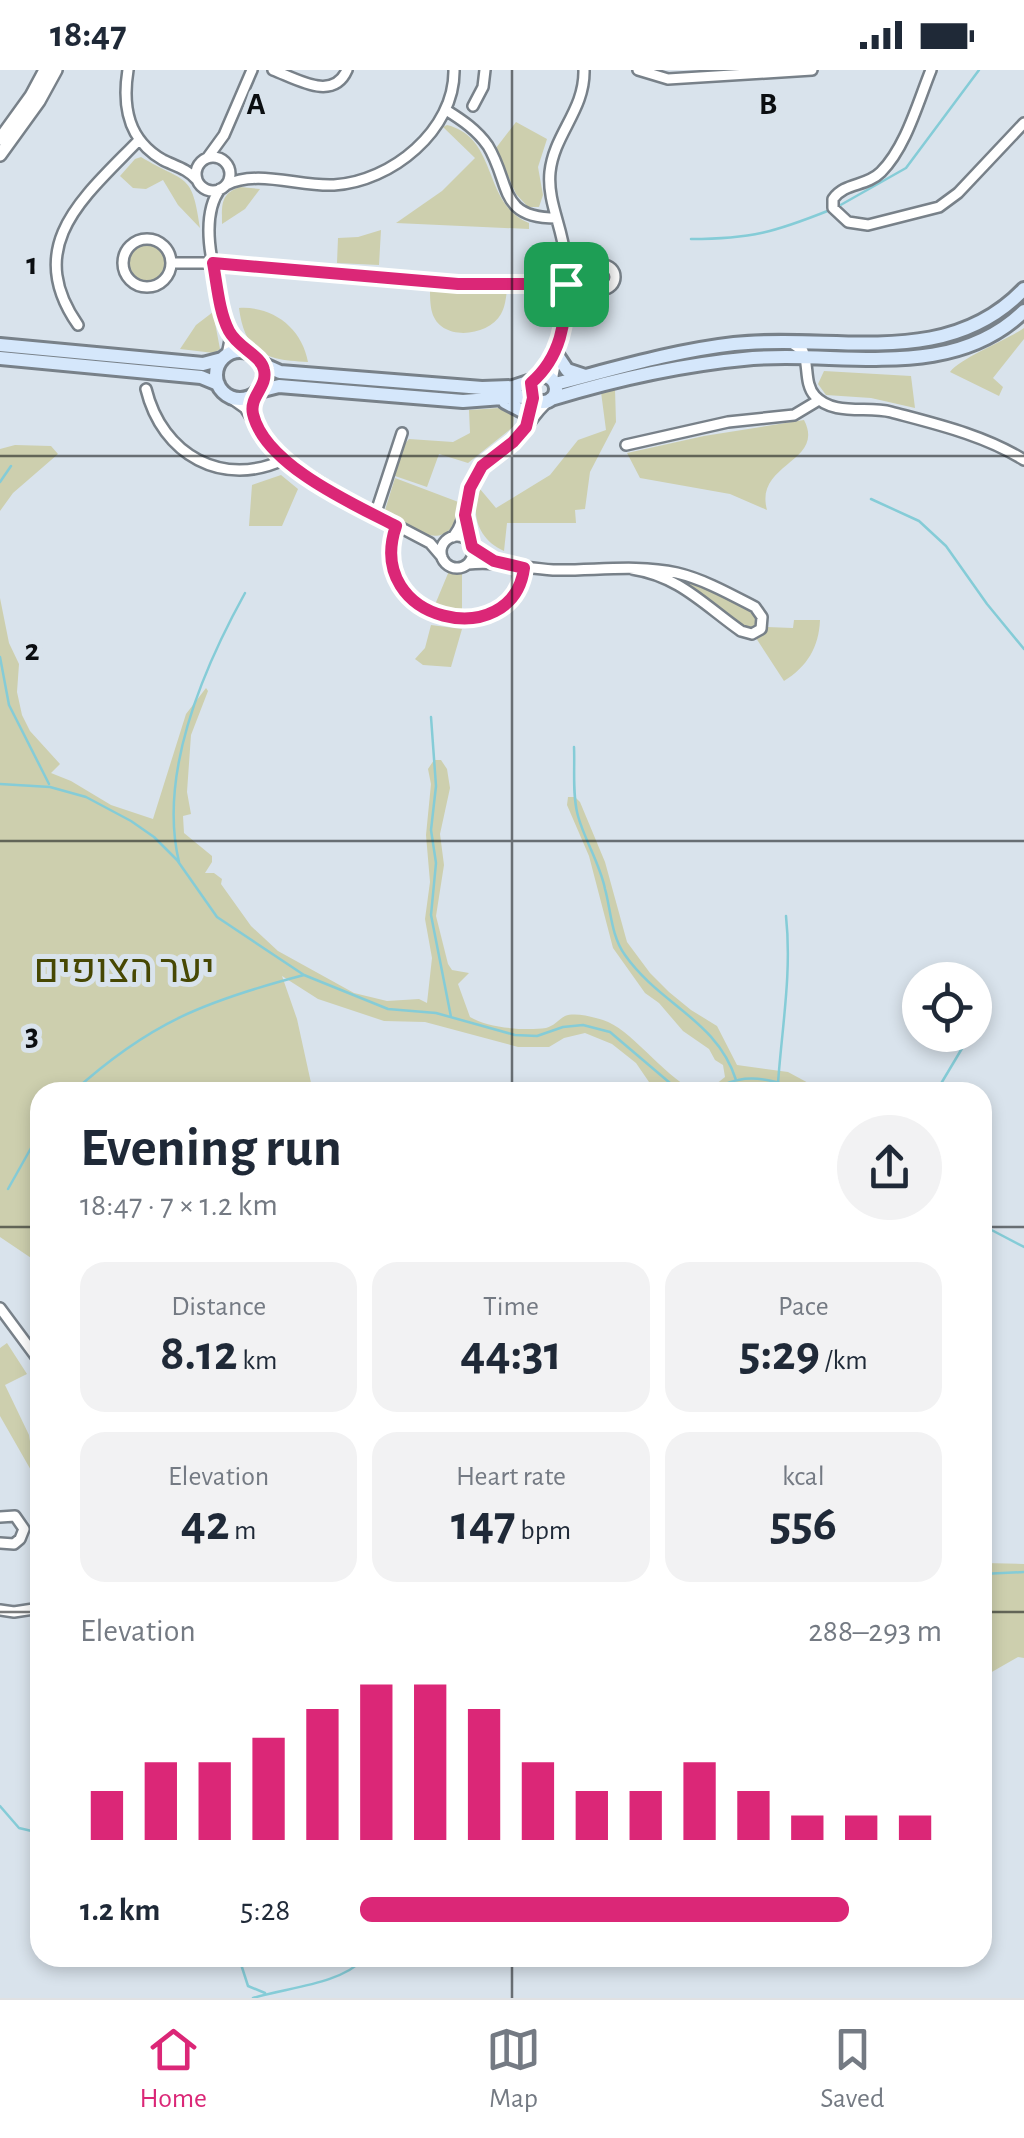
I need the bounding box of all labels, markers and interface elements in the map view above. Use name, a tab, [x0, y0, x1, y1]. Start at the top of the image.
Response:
text: 18:47	[50, 16, 127, 54]
text: A	[246, 88, 266, 120]
text: B	[759, 88, 777, 120]
pin	[524, 242, 609, 327]
text: 1	[26, 248, 38, 280]
icon: arrive	[539, 257, 594, 312]
text: 2	[24, 634, 40, 666]
park label: יער הצופים	[33, 950, 215, 990]
map controls	[902, 962, 992, 1052]
button: locate	[902, 962, 992, 1052]
text: 3	[25, 1019, 39, 1051]
button: share	[837, 1115, 942, 1220]
text: Evening run	[80, 1121, 342, 1176]
text: 18:47 · 7 × 1.2 km	[80, 1189, 278, 1221]
text: Distance	[171, 1293, 266, 1321]
text: Time	[483, 1293, 539, 1321]
text: Pace	[778, 1293, 829, 1321]
text: 8.12	[160, 1329, 238, 1379]
text: 44:31	[460, 1329, 562, 1379]
text: 5:29	[739, 1329, 820, 1379]
text: km	[238, 1347, 277, 1375]
text: /km	[820, 1347, 868, 1375]
text: Elevation	[168, 1463, 269, 1491]
text: Heart rate	[456, 1463, 566, 1491]
text: kcal	[782, 1463, 825, 1491]
text: 42	[181, 1499, 230, 1549]
text: 147	[451, 1499, 516, 1549]
text: 556	[770, 1499, 837, 1549]
text: m	[230, 1517, 257, 1545]
text: bpm	[516, 1517, 571, 1545]
text: Elevation	[80, 1615, 196, 1647]
text: 288–293 m	[808, 1615, 942, 1647]
text: 1.2 km	[80, 1894, 160, 1926]
text: 5:28	[240, 1894, 290, 1926]
tab: Home	[140, 2022, 207, 2116]
tab: Map	[486, 2022, 541, 2116]
tab: Saved	[820, 2022, 884, 2116]

